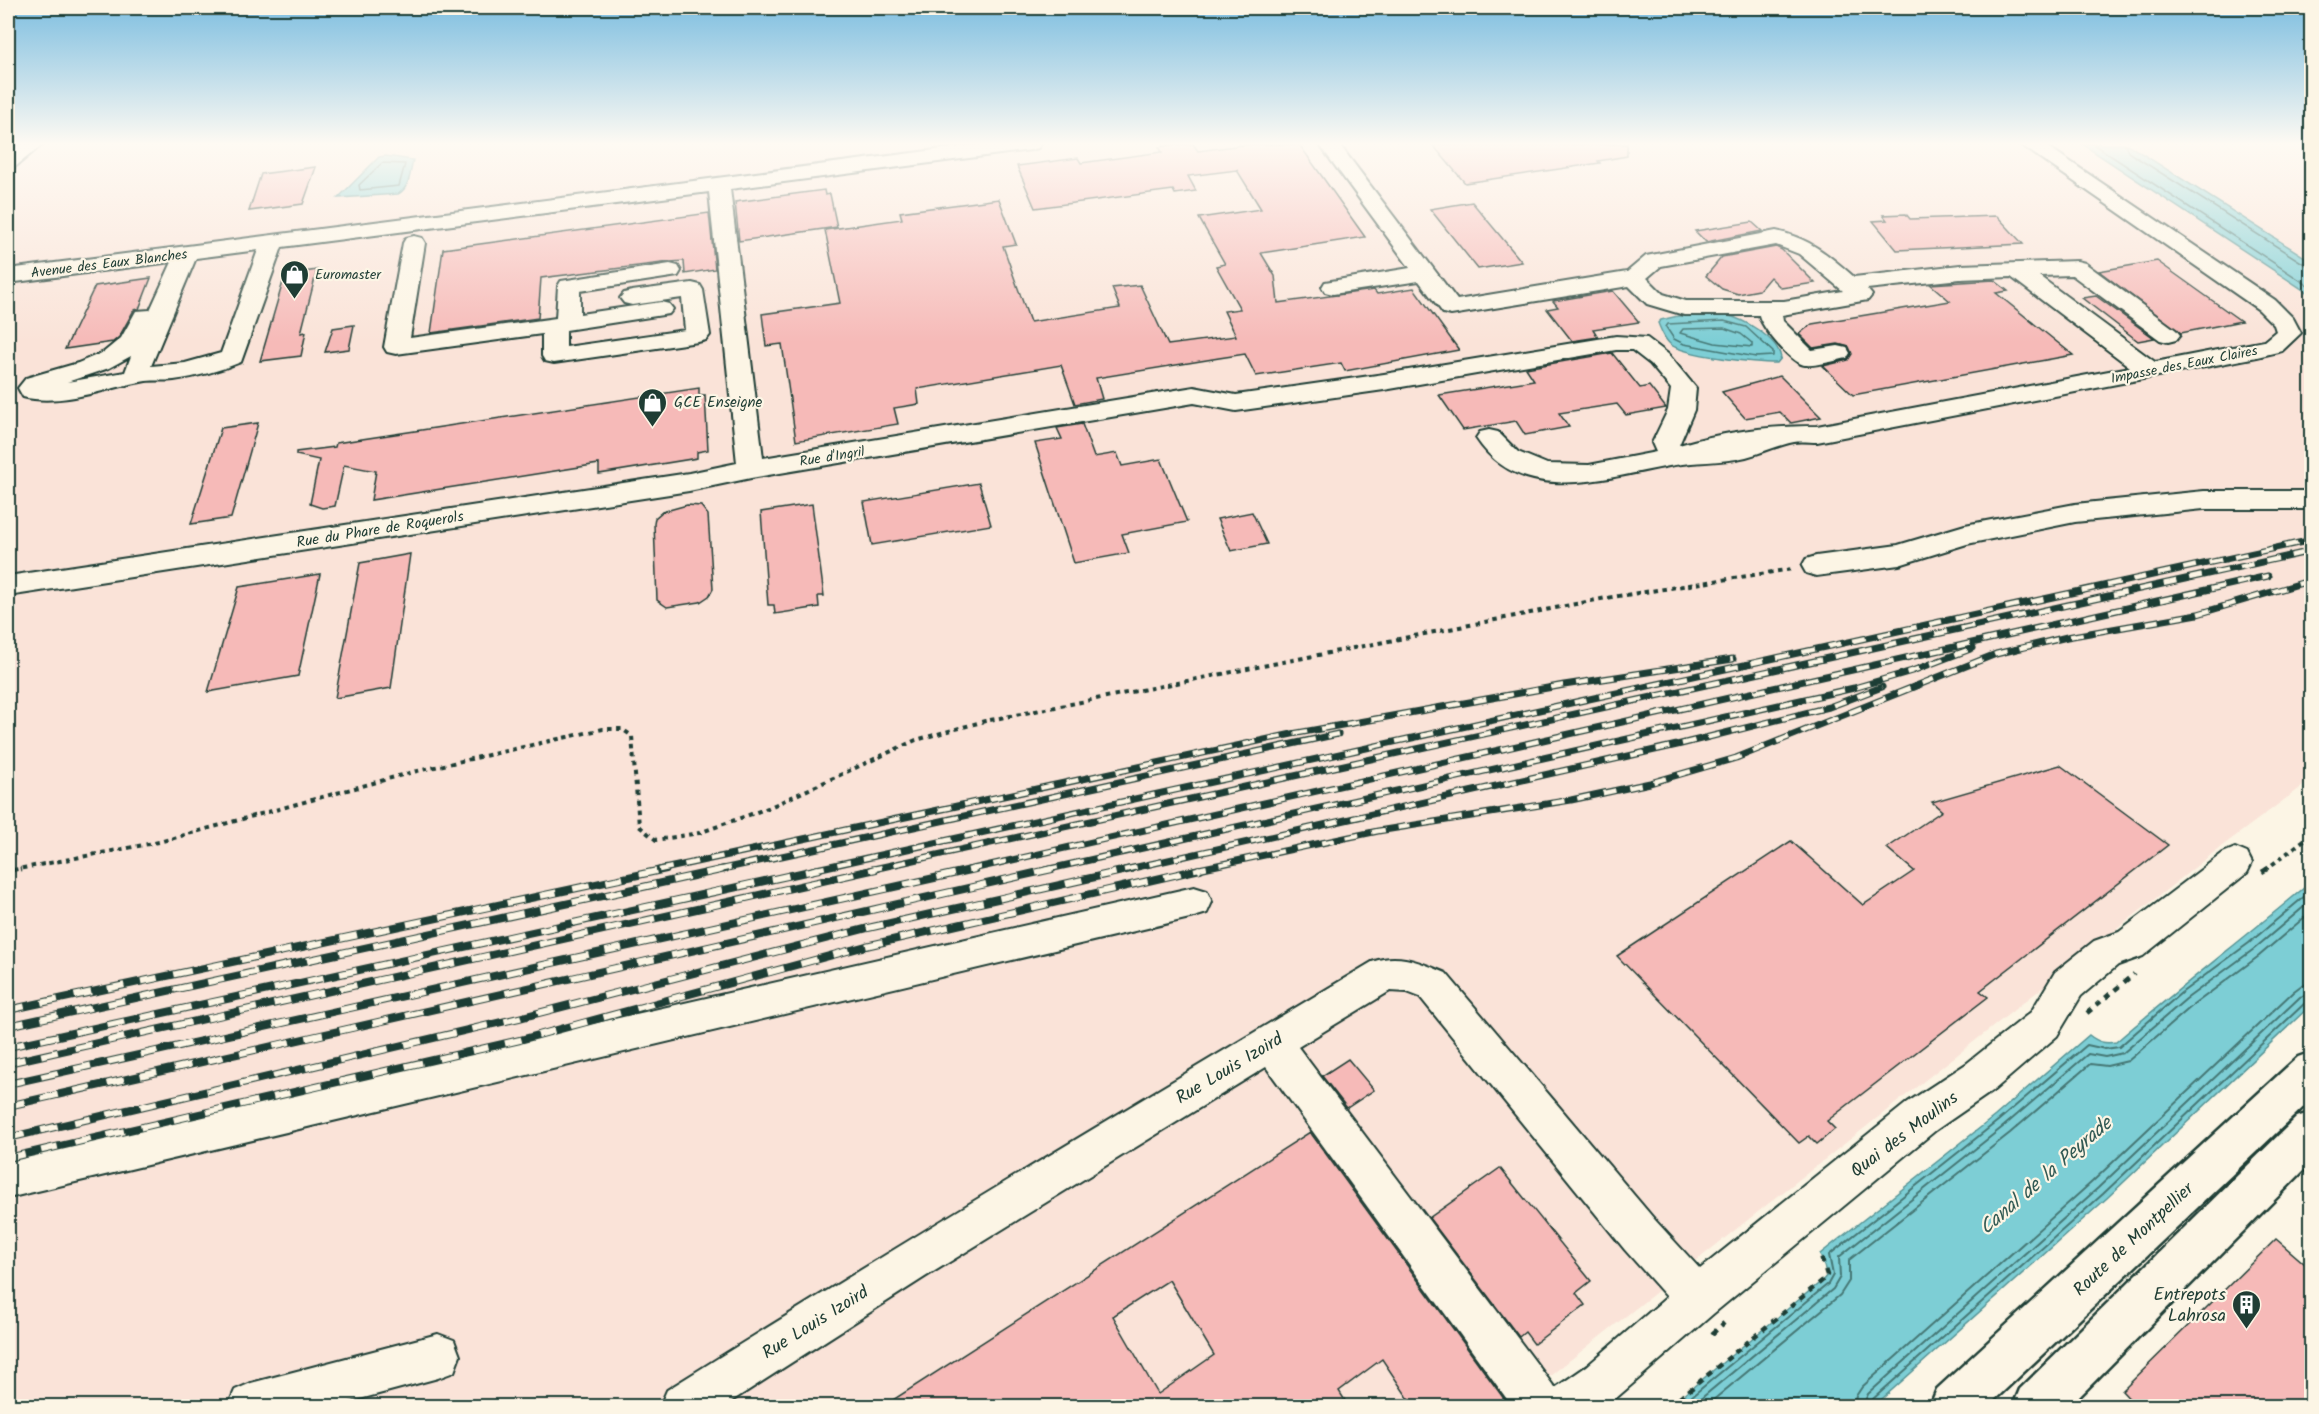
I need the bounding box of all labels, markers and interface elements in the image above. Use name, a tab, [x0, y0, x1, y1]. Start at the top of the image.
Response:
street label: Avenue des Eaux Blanches	[30, 243, 188, 284]
shop icon: Euromaster	[278, 258, 310, 300]
place label: Euromaster	[315, 264, 382, 286]
street label: Impasse des Eaux Claires	[2109, 340, 2260, 390]
shop icon: GCE Enseigne	[637, 386, 669, 428]
place label: GCE Enseigne	[674, 391, 763, 415]
street label: Rue d'Ingril	[798, 441, 867, 473]
street label: Rue du Phare de Roquerols	[295, 505, 466, 555]
street label: Rue Louis Izoird	[1170, 1025, 1290, 1113]
street label: Quai des Moulins	[1845, 1085, 1965, 1186]
water label: Canal de la Peyrade	[1972, 1108, 2122, 1244]
street label: Route de Montpellier	[2067, 1175, 2202, 1304]
street label: Rue Louis Izoird	[757, 1278, 876, 1368]
place label: Entrepots Lahrosa	[2153, 1281, 2226, 1331]
building icon: Entrepots Lahrosa	[2231, 1288, 2263, 1330]

